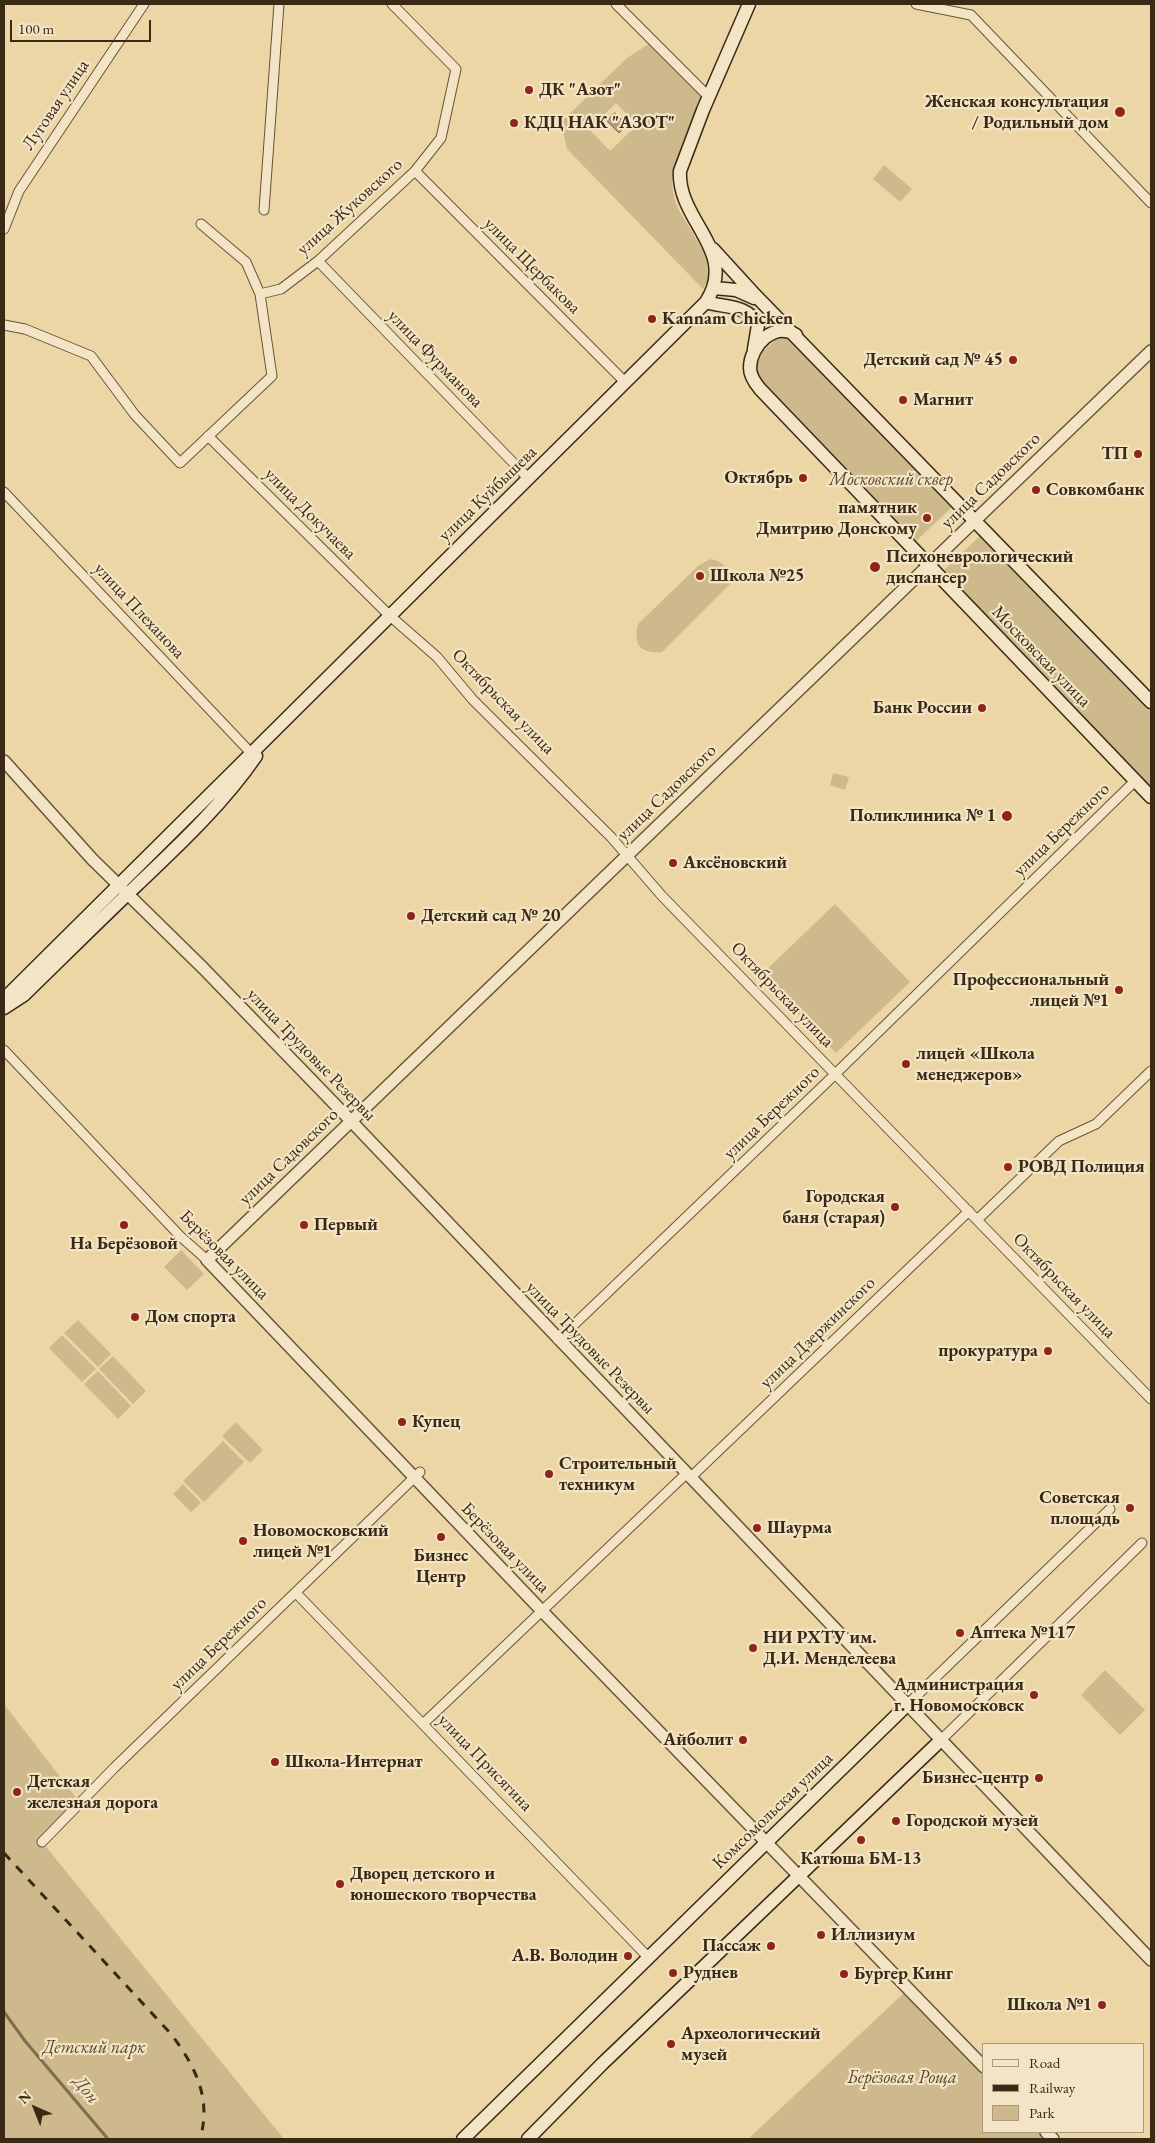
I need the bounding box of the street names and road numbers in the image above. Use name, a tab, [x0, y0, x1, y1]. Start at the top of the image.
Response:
street label: Луговая улица	[18, 56, 94, 154]
street label: улица Жуковского	[293, 154, 407, 260]
street label: улица Щербакова	[479, 213, 585, 319]
street label: улица Фурманова	[383, 305, 487, 413]
street label: улица Садовского	[937, 428, 1045, 534]
street label: улица Куйбышева	[434, 442, 542, 546]
street label: улица Докучаева	[260, 464, 360, 564]
street label: улица Плеханова	[89, 558, 189, 664]
street label: Московская улица	[987, 602, 1095, 712]
street label: Октябрьская улица	[447, 645, 559, 759]
street label: улица Садовского	[613, 740, 721, 846]
street label: улица Бережного	[1009, 779, 1115, 881]
street label: Октябрьская улица	[726, 938, 838, 1052]
street label: улица Трудовые Резервы	[242, 984, 380, 1126]
street label: улица Бережного	[719, 1062, 825, 1164]
street label: улица Садовского	[235, 1104, 343, 1210]
street label: Берёзовая улица	[175, 1206, 273, 1304]
street label: Октябрьская улица	[1008, 1229, 1120, 1343]
street label: улица Дзержинского	[756, 1272, 880, 1394]
street label: улица Трудовые Резервы	[521, 1277, 659, 1419]
street label: Берёзовая улица	[456, 1498, 554, 1598]
street label: улица Бережного	[166, 1593, 272, 1695]
street label: улица Присягина	[433, 1710, 537, 1816]
street label: Комсомольская улица	[708, 1748, 838, 1874]

